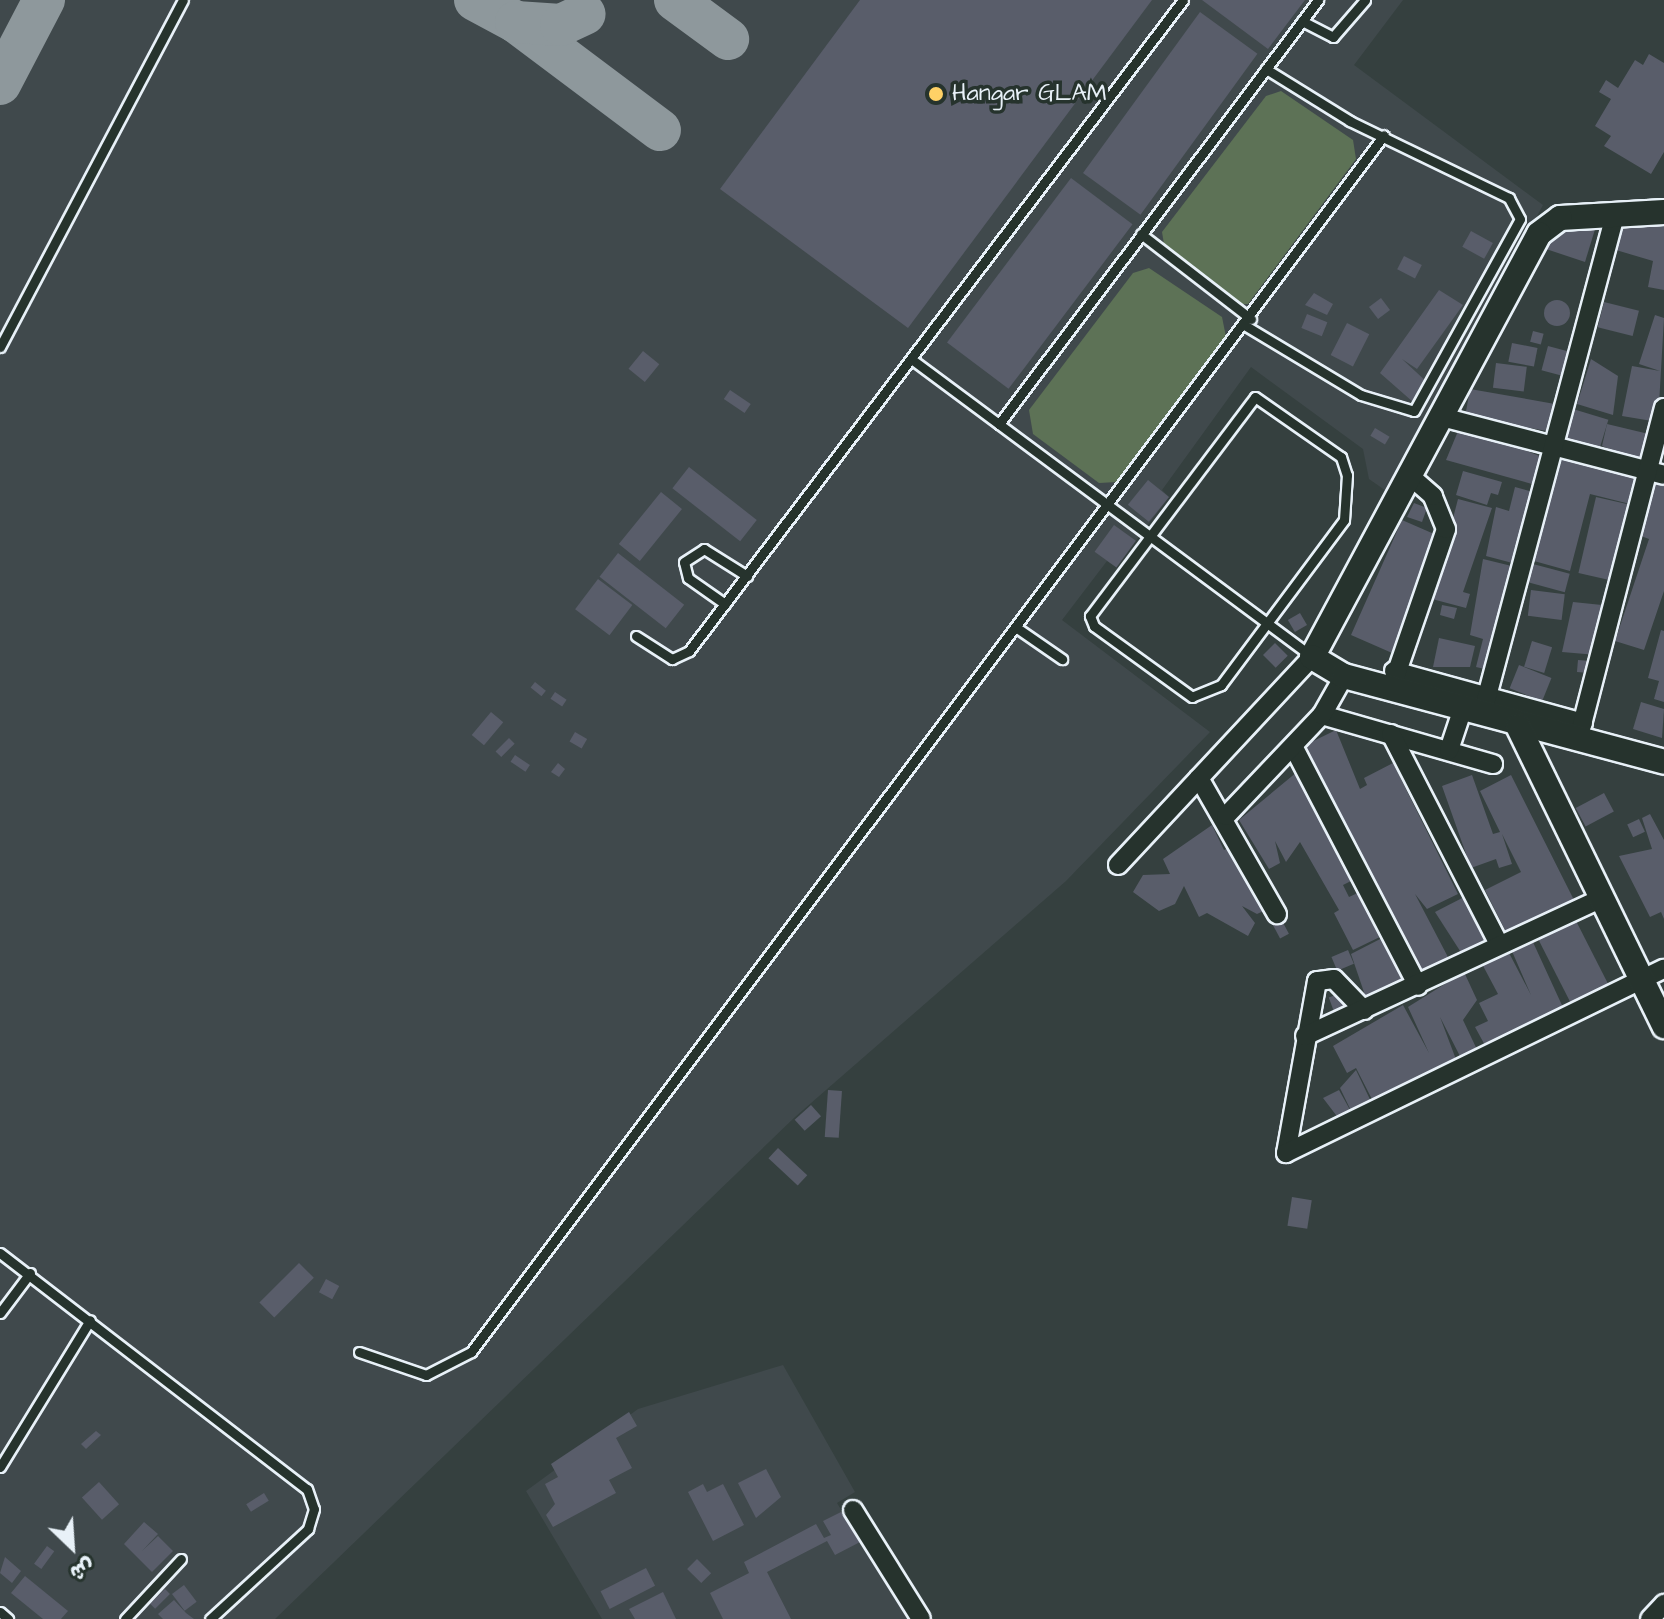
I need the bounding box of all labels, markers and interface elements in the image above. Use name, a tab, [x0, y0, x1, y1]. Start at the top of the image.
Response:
place label: Hangar GLAM	[952, 80, 1107, 108]
marker: Hangar GLAM	[927, 85, 945, 103]
north arrow	[32, 1507, 112, 1587]
text: ش	[65, 1550, 100, 1588]

